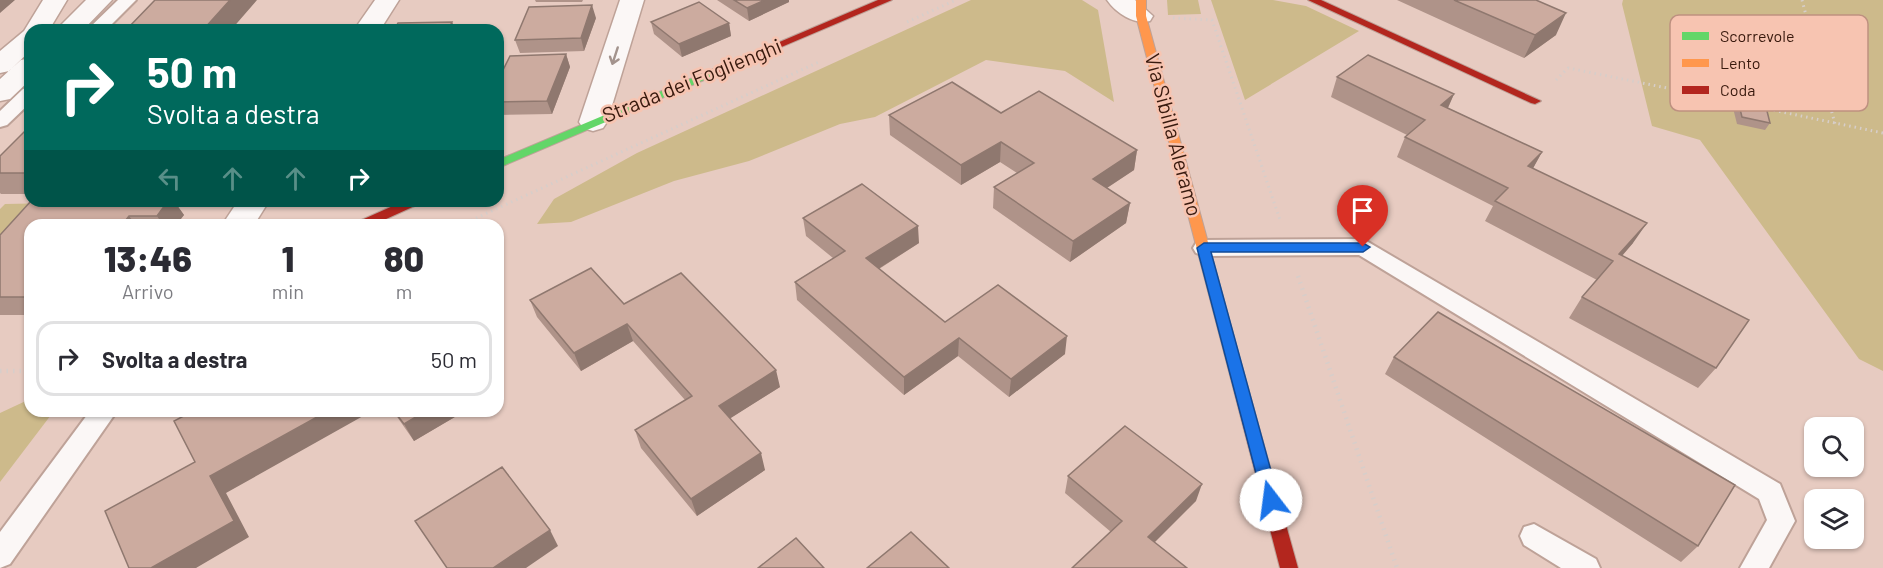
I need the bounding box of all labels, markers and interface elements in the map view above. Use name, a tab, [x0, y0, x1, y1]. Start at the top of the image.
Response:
legend	[1670, 15, 1868, 111]
text: Scorrevole	[1720, 26, 1794, 45]
street label: Strada dei Foglienghi	[598, 32, 785, 127]
text: 50 m	[147, 46, 237, 96]
one-way arrow	[608, 46, 619, 65]
icon: right	[48, 48, 126, 126]
street label: Via Sibilla Aleramo	[1141, 50, 1208, 219]
text: Lento	[1720, 53, 1761, 72]
text: Coda	[1720, 80, 1755, 99]
text: Svolta a destra	[147, 97, 320, 129]
icon: left	[153, 162, 186, 195]
icon: ahead	[216, 162, 249, 195]
icon: ahead	[279, 162, 312, 195]
icon: right	[342, 162, 375, 195]
pin	[1337, 185, 1388, 247]
icon: arrive	[1346, 194, 1379, 227]
text: 13:46	[104, 236, 192, 279]
text: 1	[281, 236, 294, 279]
text: 80	[384, 236, 424, 279]
text: Arrivo	[122, 279, 174, 303]
text: min	[272, 279, 304, 303]
text: m	[396, 279, 412, 303]
icon: right	[51, 342, 84, 375]
text: Svolta a destra	[102, 346, 247, 372]
text: 50 m	[431, 346, 477, 372]
map controls	[1804, 417, 1864, 549]
button: search	[1804, 417, 1864, 477]
position arrow	[1239, 468, 1303, 532]
button: layers	[1804, 489, 1864, 549]

